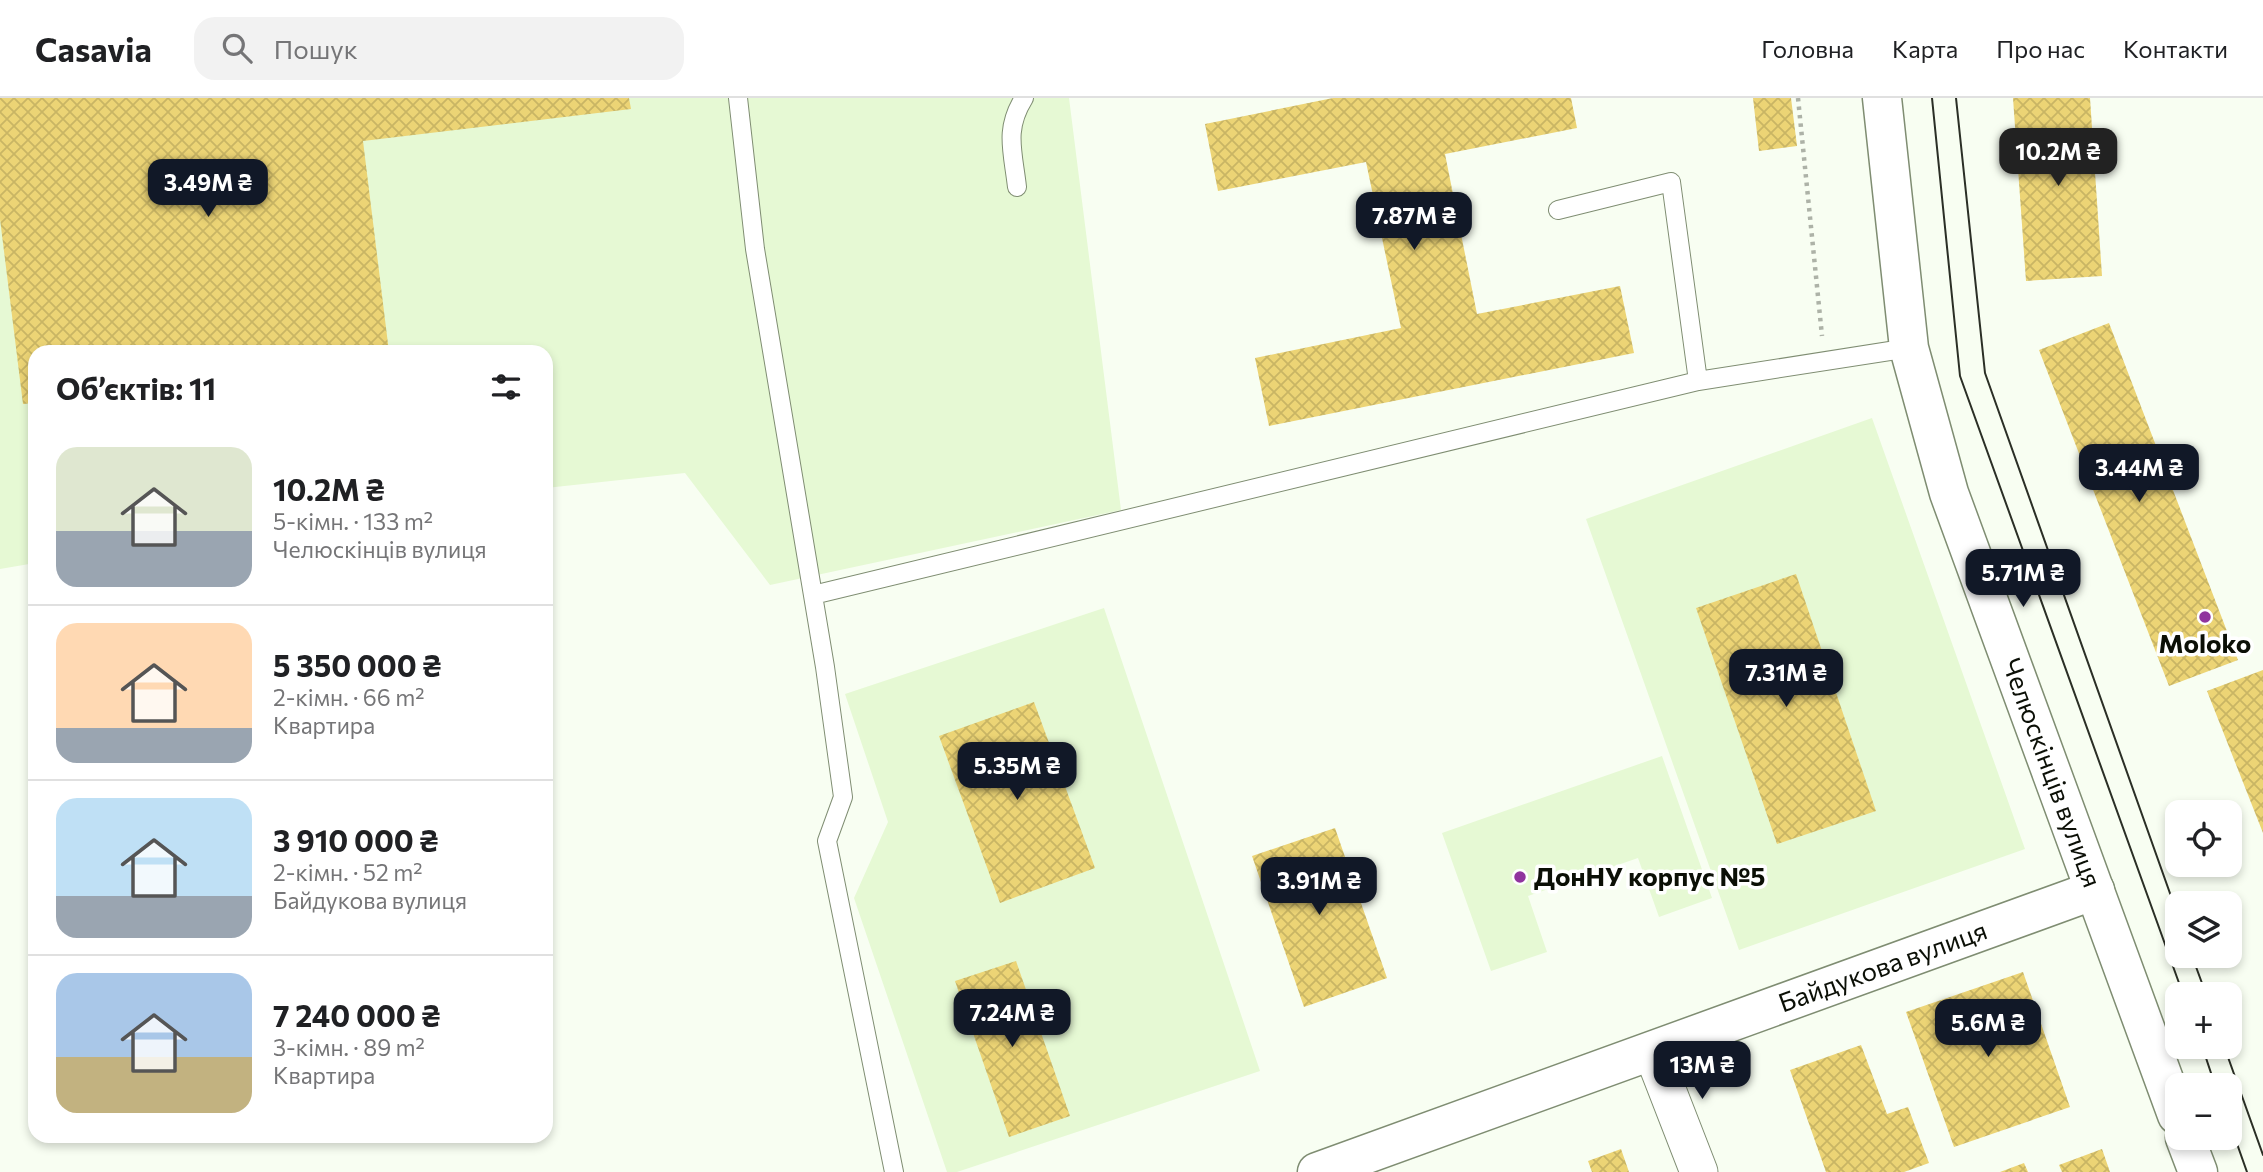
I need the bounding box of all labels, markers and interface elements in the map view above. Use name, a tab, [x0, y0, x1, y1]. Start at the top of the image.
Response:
search box	[194, 17, 684, 80]
text: Casavia	[35, 28, 152, 69]
icon: search	[218, 29, 256, 67]
text: Пошук	[274, 33, 358, 64]
text: Головна	[1761, 34, 1854, 63]
text: Карта	[1892, 34, 1958, 63]
text: Про нас	[1996, 34, 2085, 63]
text: Контакти	[2123, 34, 2228, 63]
pin: 10.2M ₴	[1993, 129, 2123, 188]
text: 10.2M ₴	[2015, 137, 2101, 165]
pin: 3.49M ₴	[143, 159, 273, 219]
text: 3.49M ₴	[164, 168, 252, 196]
pin: 7.87M ₴	[1349, 192, 1479, 252]
text: 7.87M ₴	[1372, 201, 1456, 229]
icon: filters	[487, 368, 525, 406]
text: Об’єктів: 11	[56, 369, 216, 406]
pin: 3.44M ₴	[2074, 444, 2204, 504]
text: 3.44M ₴	[2095, 453, 2183, 481]
text: 10.2M ₴	[273, 470, 385, 507]
icon: home	[112, 475, 196, 559]
text: 5-кімн. · 133 m²	[273, 507, 433, 535]
text: Челюскінців вулиця	[273, 535, 487, 563]
pin: 5.71M ₴	[1958, 550, 2088, 609]
text: 5.71M ₴	[1982, 558, 2064, 586]
marker: Moloko	[2197, 609, 2213, 625]
place label: Moloko	[2159, 627, 2251, 658]
text: 5 350 000 ₴	[273, 646, 441, 683]
pin: 7.31M ₴	[1721, 650, 1851, 709]
icon: home	[112, 651, 196, 735]
street label: Челюскінців вулиця	[1997, 654, 2109, 891]
text: 7.31M ₴	[1745, 658, 1827, 686]
text: 2-кімн. · 66 m²	[273, 683, 424, 711]
text: Квартира	[273, 711, 375, 739]
pin: 5.35M ₴	[952, 742, 1082, 802]
text: 5.35M ₴	[974, 751, 1060, 779]
map controls	[2165, 800, 2242, 1150]
button: locate	[2165, 800, 2242, 877]
text: 3 910 000 ₴	[273, 821, 438, 858]
icon: home	[112, 826, 196, 910]
text: 2-кімн. · 52 m²	[273, 858, 423, 886]
pin: 3.91M ₴	[1254, 858, 1384, 917]
place label: ДонНУ корпус №5	[1534, 860, 1765, 891]
text: 3.91M ₴	[1277, 866, 1361, 894]
marker: ДонНУ корпус №5	[1512, 869, 1528, 885]
text: Байдукова вулиця	[273, 886, 467, 914]
button: layers	[2165, 891, 2242, 968]
street label: Байдукова вулиця	[1774, 913, 1991, 1017]
button: +	[2165, 982, 2242, 1059]
pin: 7.24M ₴	[947, 990, 1077, 1049]
text: 7 240 000 ₴	[273, 996, 440, 1033]
text: 7.24M ₴	[970, 998, 1054, 1026]
pin: 5.6M ₴	[1931, 1000, 2045, 1059]
icon: home	[112, 1001, 196, 1085]
text: 5.6M ₴	[1951, 1008, 2025, 1036]
text: 3-кімн. · 89 m²	[273, 1033, 425, 1061]
pin: 13M ₴	[1653, 1042, 1751, 1101]
text: 13M ₴	[1670, 1050, 1734, 1078]
text: Квартира	[273, 1061, 375, 1089]
button: −	[2165, 1073, 2242, 1150]

